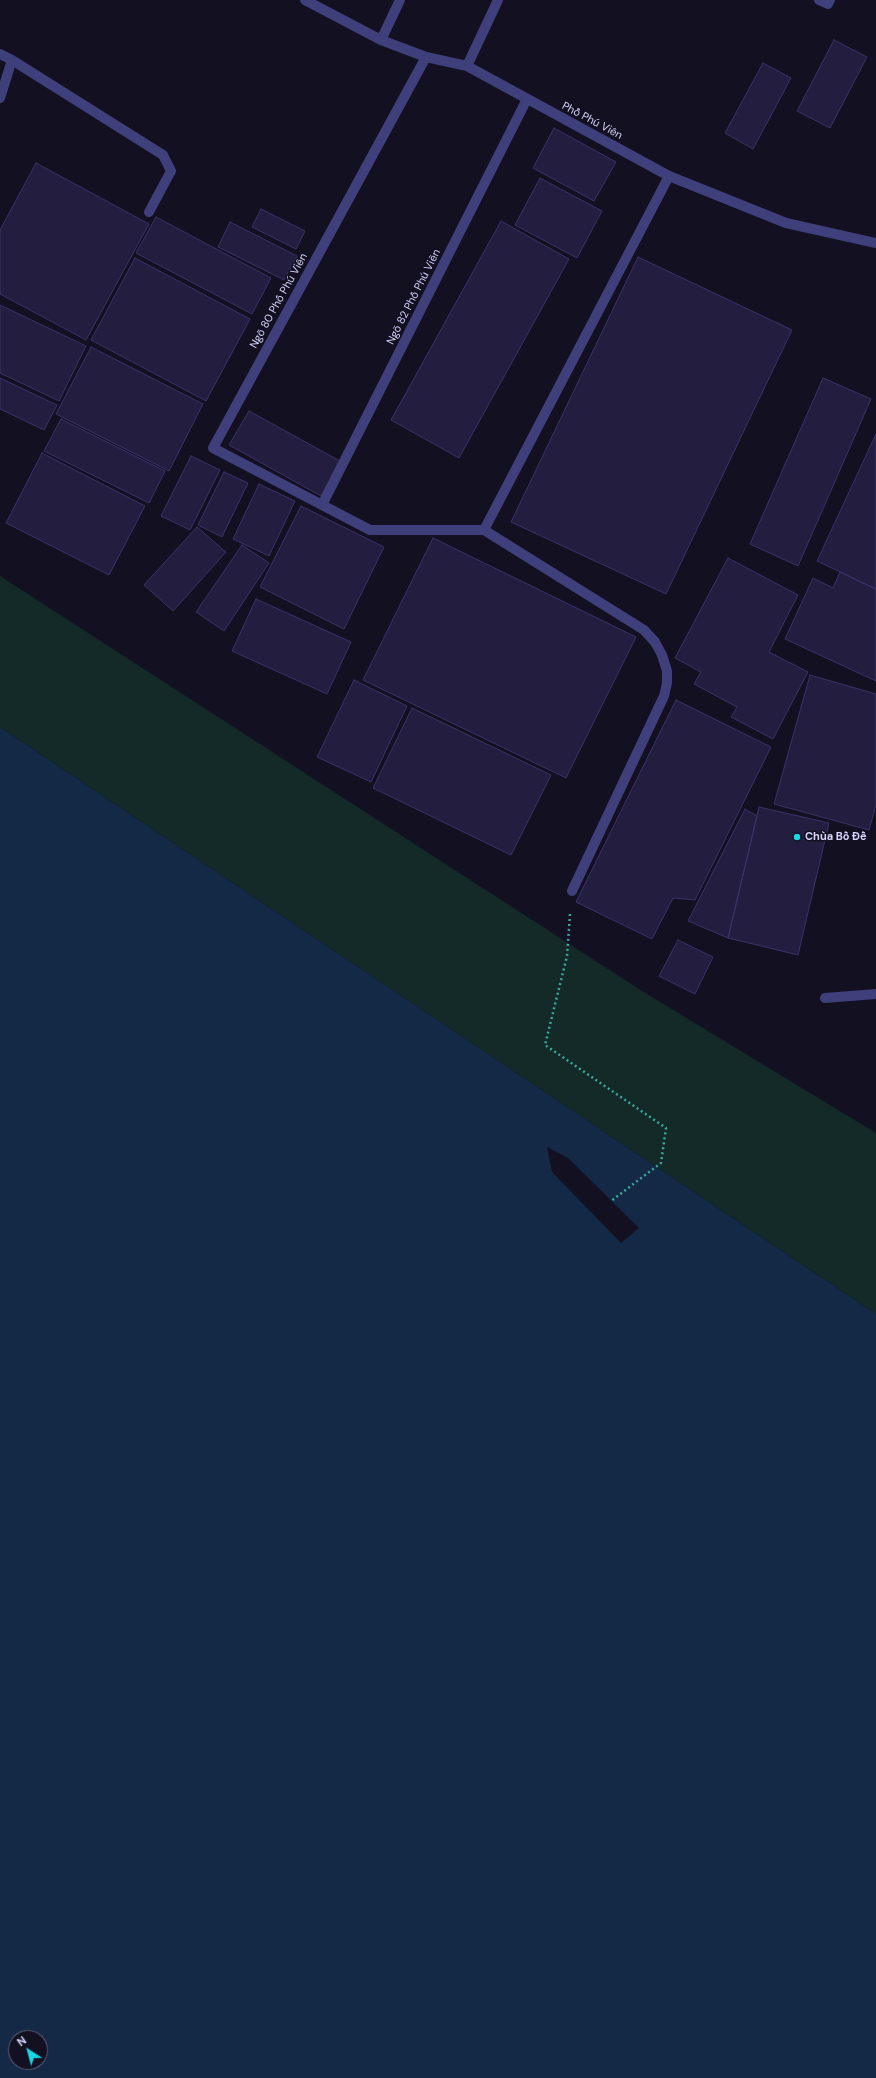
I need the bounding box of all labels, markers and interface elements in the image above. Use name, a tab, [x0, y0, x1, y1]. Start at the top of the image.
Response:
street label: Phố Phú Viên	[559, 100, 625, 142]
street label: Ngõ 82 Phố Phú Viên	[384, 247, 444, 347]
street label: Ngõ 80 Phố Phú Viên	[247, 251, 311, 351]
place label: Chùa Bồ Đề	[805, 830, 867, 844]
marker: Chùa Bồ Đề	[792, 832, 802, 842]
north arrow	[8, 2030, 48, 2070]
text: N	[14, 2033, 29, 2049]

